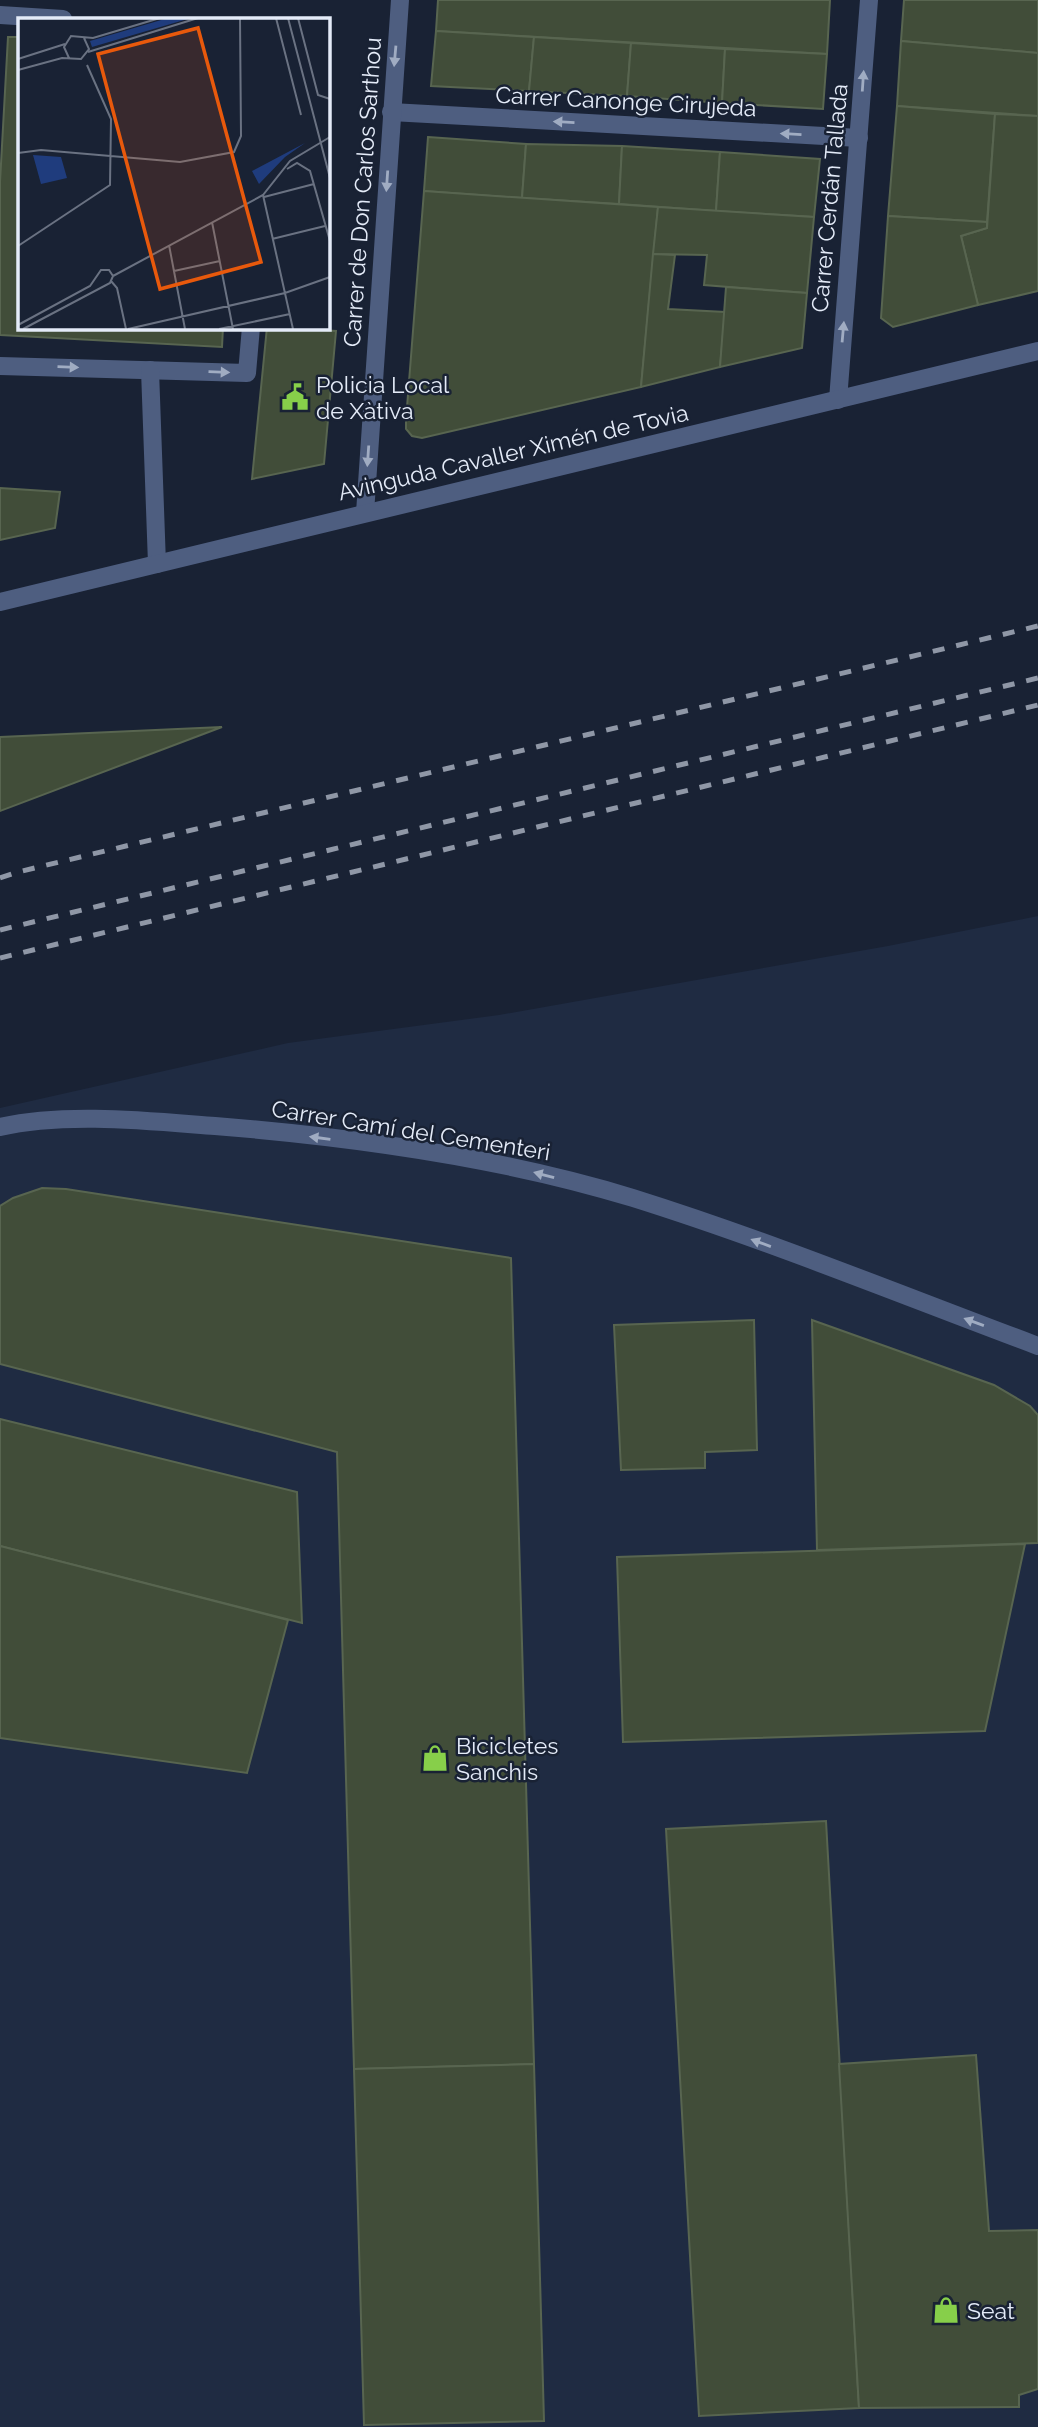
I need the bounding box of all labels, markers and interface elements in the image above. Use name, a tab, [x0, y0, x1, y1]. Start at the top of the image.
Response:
inset map	[18, 18, 329, 329]
street label: Carrer de Don Carlos Sarthou	[338, 36, 386, 348]
one-way arrow	[390, 45, 401, 67]
one-way arrow	[858, 69, 869, 91]
street label: Carrer Canonge Cirujeda	[495, 81, 757, 121]
street label: Carrer Cerdán Tallada	[806, 83, 852, 313]
one-way arrow	[552, 116, 574, 127]
one-way arrow	[780, 129, 802, 140]
one-way arrow	[381, 170, 392, 192]
one-way arrow	[838, 321, 849, 343]
one-way arrow	[57, 362, 79, 373]
one-way arrow	[208, 366, 230, 377]
place label: Policia Local de Xàtiva	[316, 371, 450, 424]
public building icon: Policia Local de Xàtiva	[280, 382, 310, 412]
street label: Avinguda Cavaller Ximén de Tovia	[335, 399, 691, 505]
one-way arrow	[363, 446, 374, 468]
street label: Carrer Camí del Cementeri	[270, 1095, 552, 1165]
one-way arrow	[308, 1132, 330, 1143]
one-way arrow	[533, 1169, 555, 1180]
one-way arrow	[750, 1237, 771, 1248]
one-way arrow	[964, 1316, 985, 1327]
place label: Bicicletes Sanchis	[456, 1732, 558, 1785]
shop icon: Bicicletes Sanchis	[420, 1743, 450, 1773]
shop icon: Seat	[931, 2295, 961, 2325]
place label: Seat	[967, 2297, 1015, 2324]

